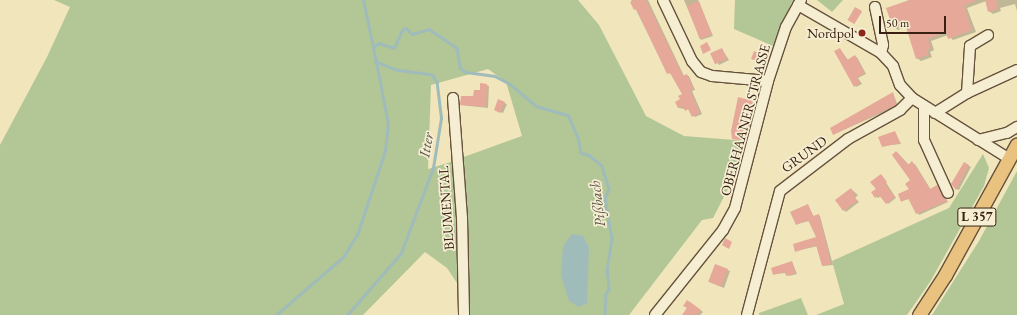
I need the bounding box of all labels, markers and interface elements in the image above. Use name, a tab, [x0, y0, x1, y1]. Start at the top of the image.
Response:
scale bar	[881, 8, 948, 34]
text: 50 m	[886, 15, 909, 31]
place label: Nordpol	[807, 25, 854, 41]
marker: Nordpol	[857, 28, 867, 38]
street label: OBERHAANER STRASSE	[717, 42, 773, 198]
water label: Itter	[415, 131, 437, 159]
street label: GRUND	[778, 132, 830, 176]
street label: BLUMENTAL	[435, 165, 457, 251]
water label: Pißbach	[585, 180, 609, 228]
road number: L 357	[957, 206, 997, 228]

